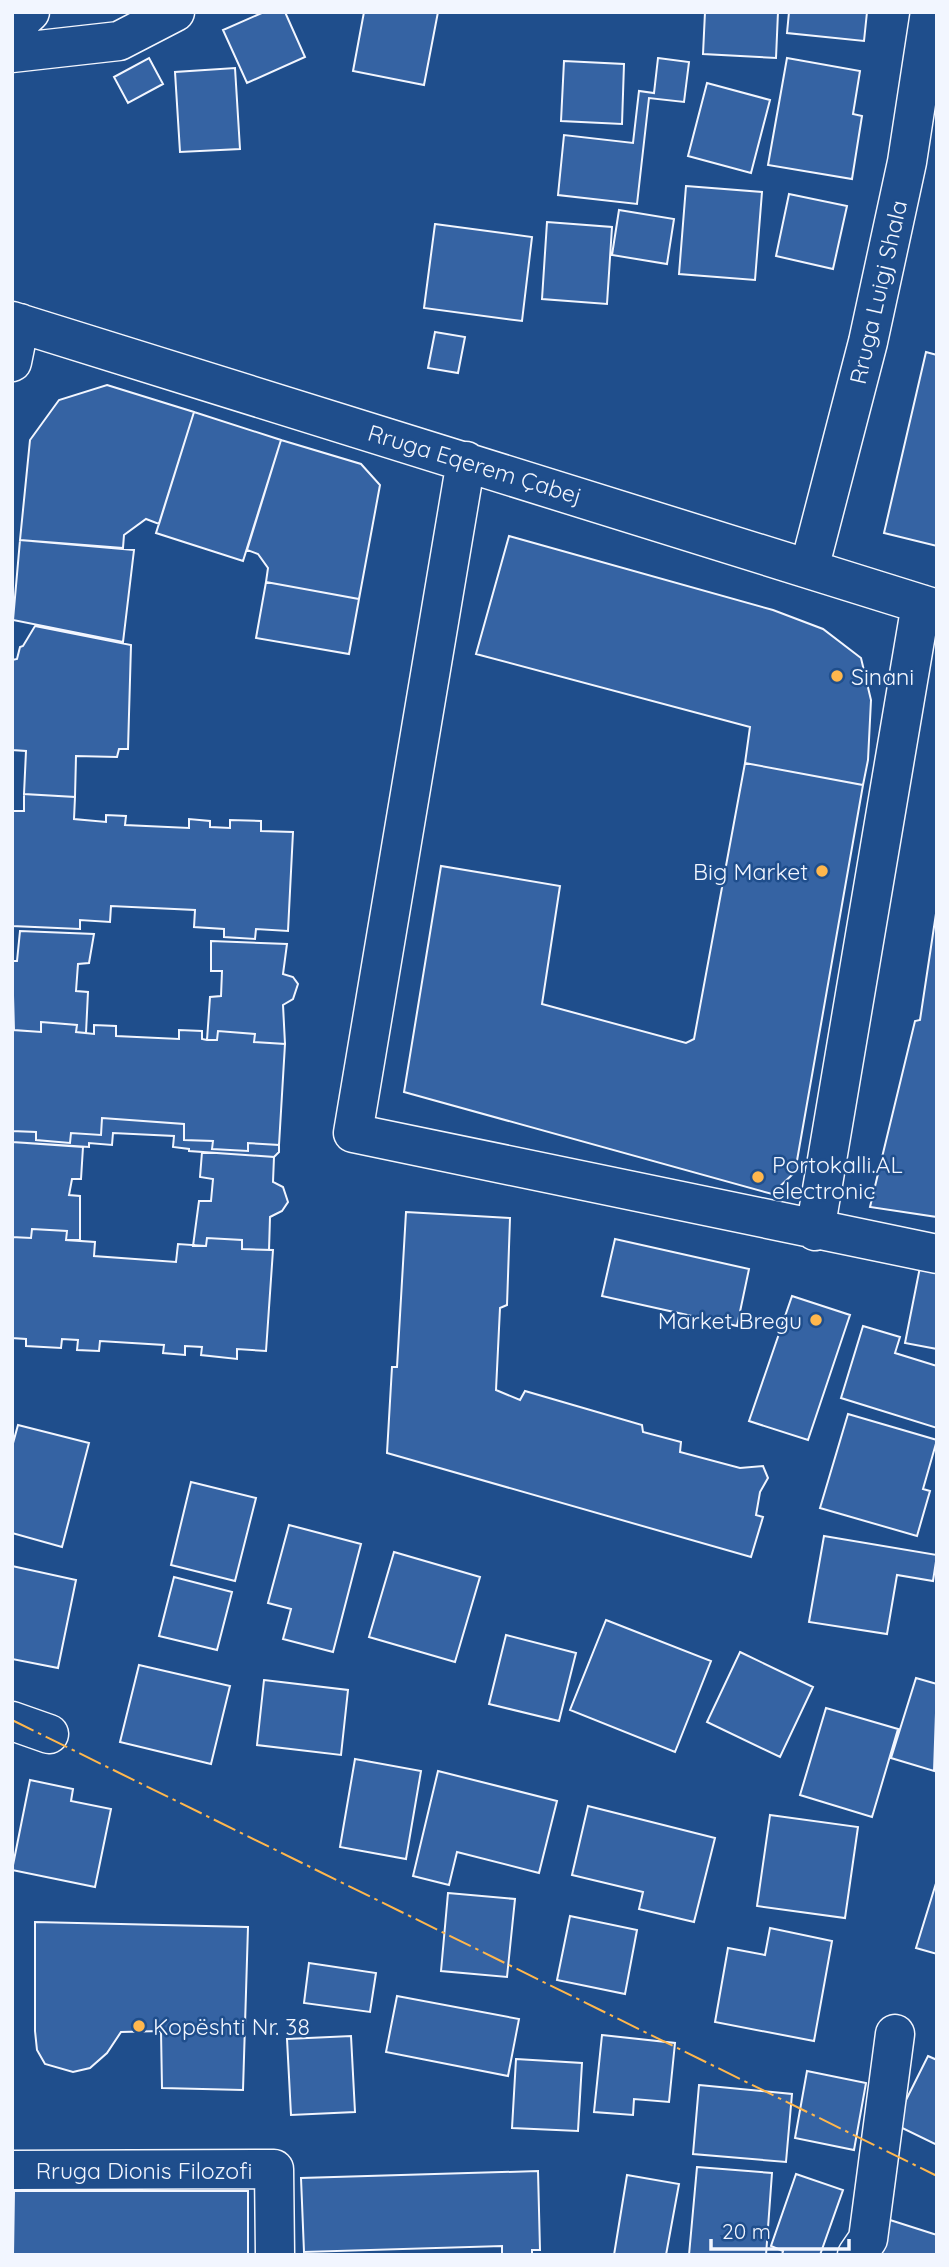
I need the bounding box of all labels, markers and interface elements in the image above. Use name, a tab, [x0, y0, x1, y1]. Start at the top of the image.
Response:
street label: Rruga Luigj Shala	[843, 197, 913, 387]
street label: Rruga Eqerem Çabej	[365, 418, 585, 510]
place label: Sinani	[851, 662, 914, 691]
marker: Sinani	[829, 668, 845, 684]
place label: Big Market	[693, 857, 808, 886]
marker: Big Market	[814, 863, 830, 879]
place label: Portokalli.AL electronic	[772, 1150, 903, 1205]
marker: Portokalli.AL electronic	[750, 1169, 766, 1185]
place label: Market Bregu	[658, 1306, 802, 1335]
marker: Market Bregu	[808, 1312, 824, 1328]
place label: Kopështi Nr. 38	[153, 2012, 310, 2041]
marker: Kopështi Nr. 38	[131, 2018, 147, 2034]
street label: Rruga Dionis Filozofi	[36, 2156, 252, 2185]
scale bar	[711, 2208, 849, 2252]
text: 20 m	[722, 2218, 771, 2244]

